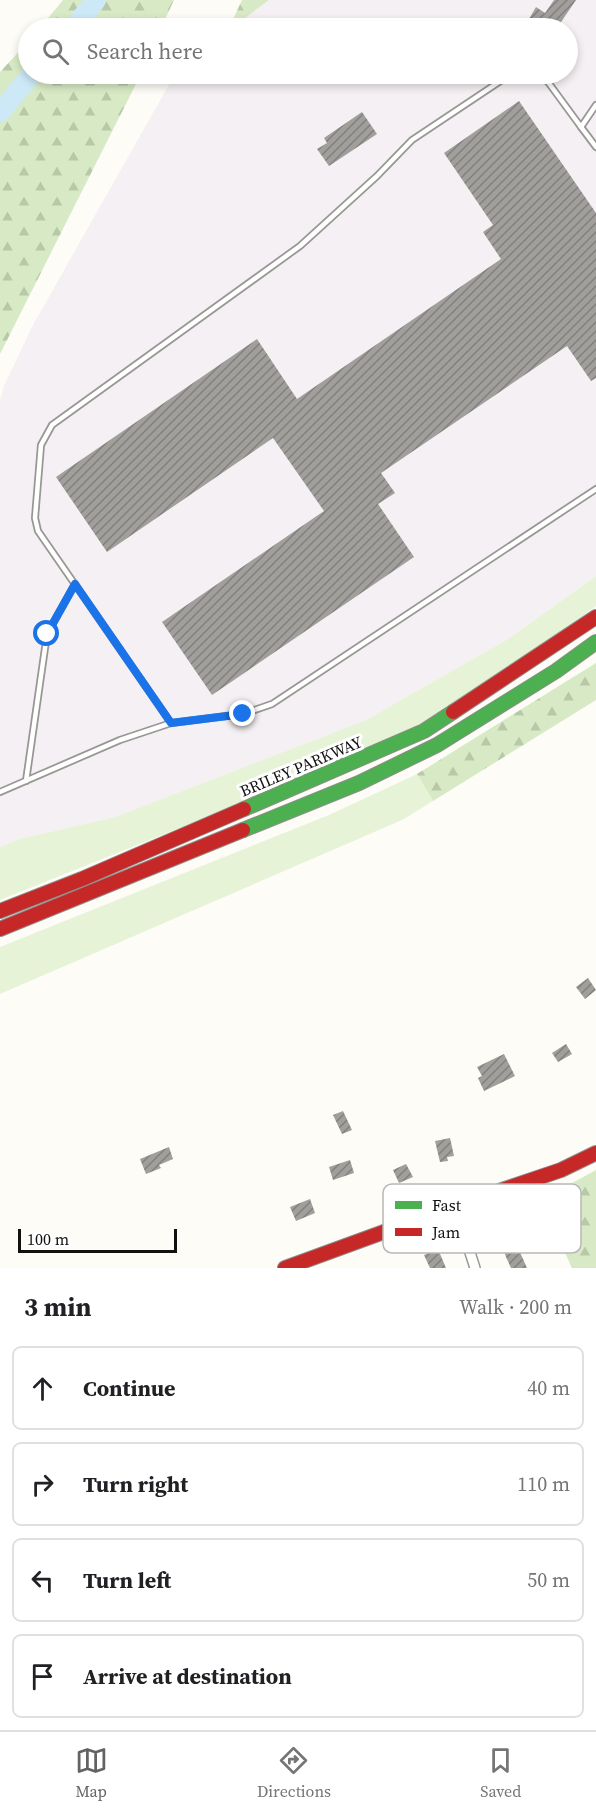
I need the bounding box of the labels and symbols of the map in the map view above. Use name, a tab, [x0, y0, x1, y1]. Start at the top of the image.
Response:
route start	[33, 620, 59, 646]
route end	[229, 700, 255, 726]
street label: BRILEY PARKWAY	[236, 730, 366, 802]
legend	[383, 1184, 581, 1253]
text: Fast	[432, 1194, 462, 1216]
text: Jam	[431, 1221, 460, 1243]
scale bar	[18, 1226, 177, 1254]

